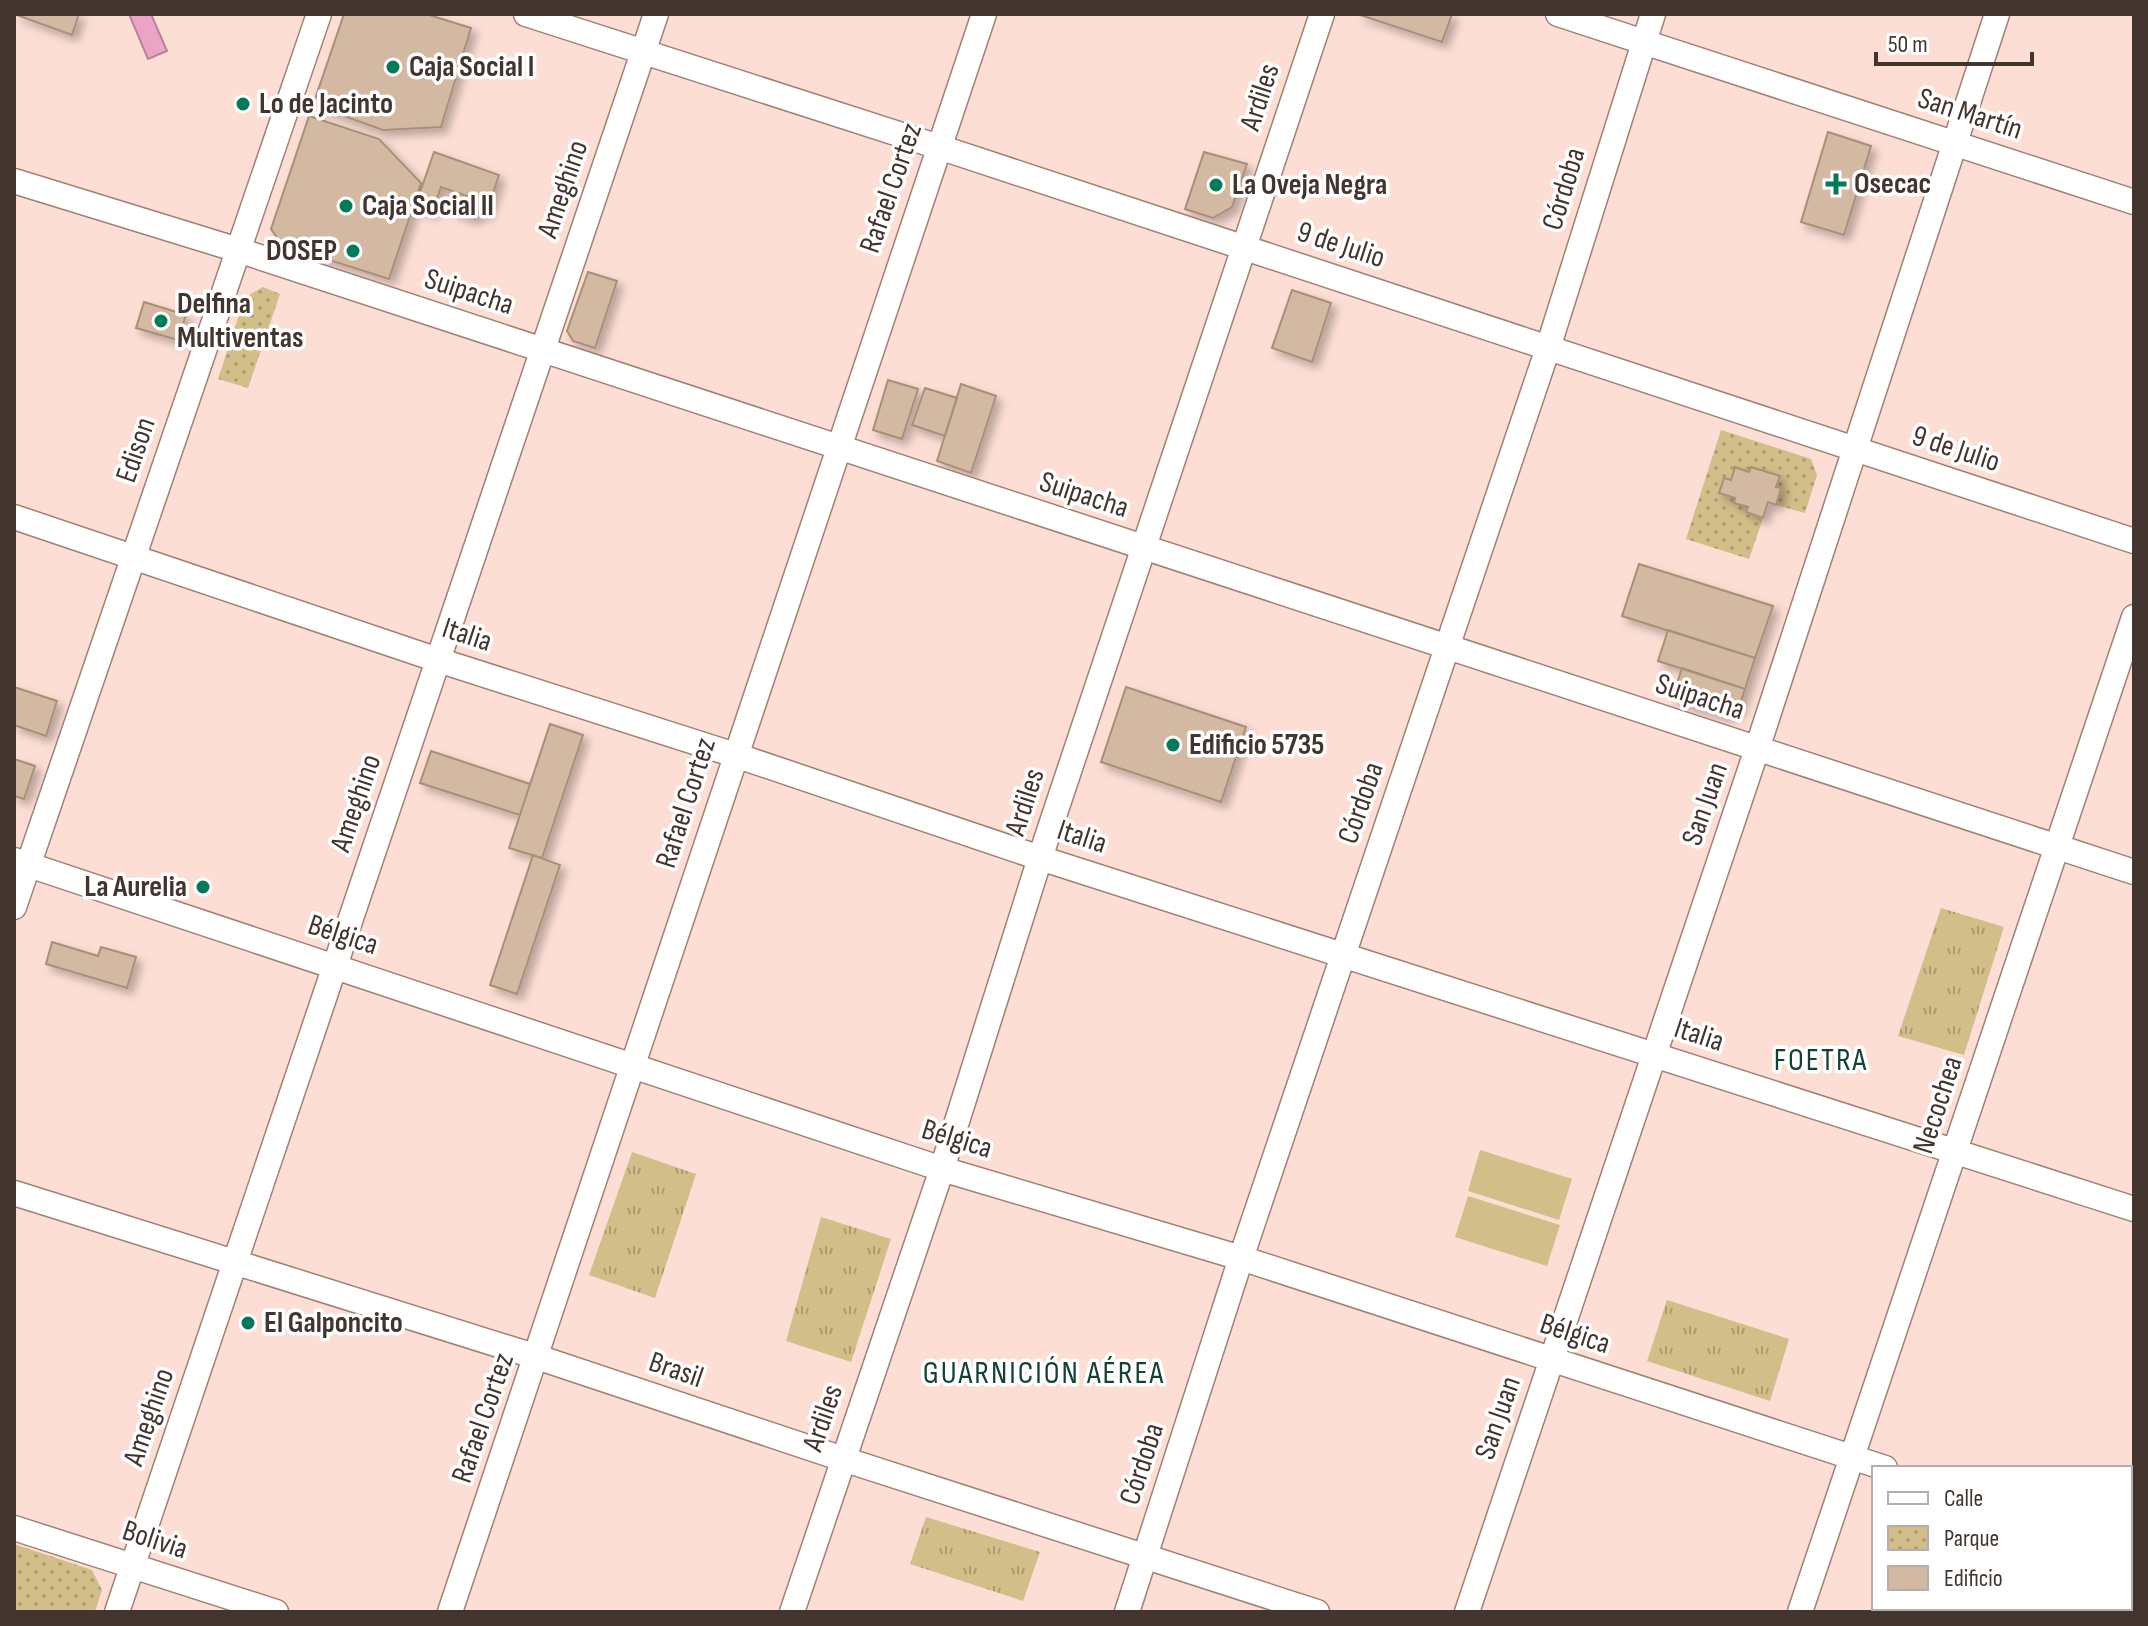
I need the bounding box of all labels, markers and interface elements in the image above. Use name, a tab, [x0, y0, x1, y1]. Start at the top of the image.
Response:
scale bar	[1876, 16, 2032, 66]
text: 50 m	[1888, 30, 1928, 59]
place label: Caja Social I	[409, 49, 534, 85]
marker: Caja Social I	[384, 58, 402, 76]
street label: Ardiles	[1232, 59, 1288, 136]
street label: San Martín	[1913, 80, 2027, 148]
place label: Lo de Jacinto	[259, 86, 393, 122]
marker: Lo de Jacinto	[234, 95, 252, 113]
street label: Rafael Cortez	[852, 118, 930, 258]
street label: Ameghino	[529, 136, 596, 243]
street label: Córdoba	[1535, 144, 1593, 234]
place label: Osecac	[1854, 166, 1931, 202]
place label: La Oveja Negra	[1232, 167, 1387, 203]
marker: Osecac	[1825, 173, 1847, 195]
marker: La Oveja Negra	[1207, 176, 1225, 194]
place label: Caja Social II	[362, 188, 494, 224]
marker: Caja Social II	[337, 197, 355, 215]
street label: 9 de Julio	[1292, 214, 1390, 276]
place label: DOSEP	[266, 233, 337, 269]
marker: DOSEP	[344, 242, 362, 260]
street label: Suipacha	[420, 261, 518, 323]
place label: Delfina Multiventas	[177, 286, 303, 356]
marker: Delfina Multiventas	[152, 312, 170, 330]
street label: Edison	[108, 413, 164, 487]
street label: 9 de Julio	[1907, 418, 2005, 480]
street label: Suipacha	[1035, 464, 1133, 526]
street label: Italia	[438, 610, 496, 660]
street label: Suipacha	[1651, 666, 1749, 728]
place label: Edificio 5735	[1189, 727, 1324, 763]
street label: Rafael Cortez	[648, 733, 724, 873]
marker: Edificio 5735	[1164, 736, 1182, 754]
street label: Ameghino	[322, 750, 389, 857]
street label: Córdoba	[1330, 758, 1392, 848]
street label: San Juan	[1674, 758, 1736, 850]
street label: Ardiles	[997, 764, 1053, 841]
street label: Italia	[1053, 812, 1111, 862]
place label: La Aurelia	[84, 869, 187, 905]
marker: La Aurelia	[194, 878, 212, 896]
street label: Bélgica	[303, 907, 383, 963]
street label: Italia	[1670, 1010, 1728, 1060]
district label: FOETRA	[1774, 1041, 1868, 1080]
street label: Necochea	[1905, 1052, 1971, 1158]
street label: Bélgica	[917, 1111, 997, 1167]
place label: El Galponcito	[264, 1305, 403, 1341]
street label: Bélgica	[1535, 1306, 1615, 1362]
marker: El Galponcito	[239, 1314, 257, 1332]
street label: Brasil	[644, 1344, 708, 1396]
street label: Rafael Cortez	[444, 1348, 522, 1488]
district label: GUARNICIÓN AÉREA	[923, 1354, 1165, 1393]
street label: Ameghino	[115, 1364, 182, 1471]
street label: San Juan	[1467, 1372, 1529, 1464]
street label: Ardiles	[795, 1380, 851, 1457]
street label: Córdoba	[1112, 1419, 1172, 1509]
legend	[1872, 1466, 2132, 1610]
text: Calle	[1944, 1484, 1983, 1513]
street label: Bolivia	[118, 1513, 192, 1567]
text: Parque	[1944, 1524, 1999, 1553]
text: Edificio	[1944, 1564, 2003, 1593]

